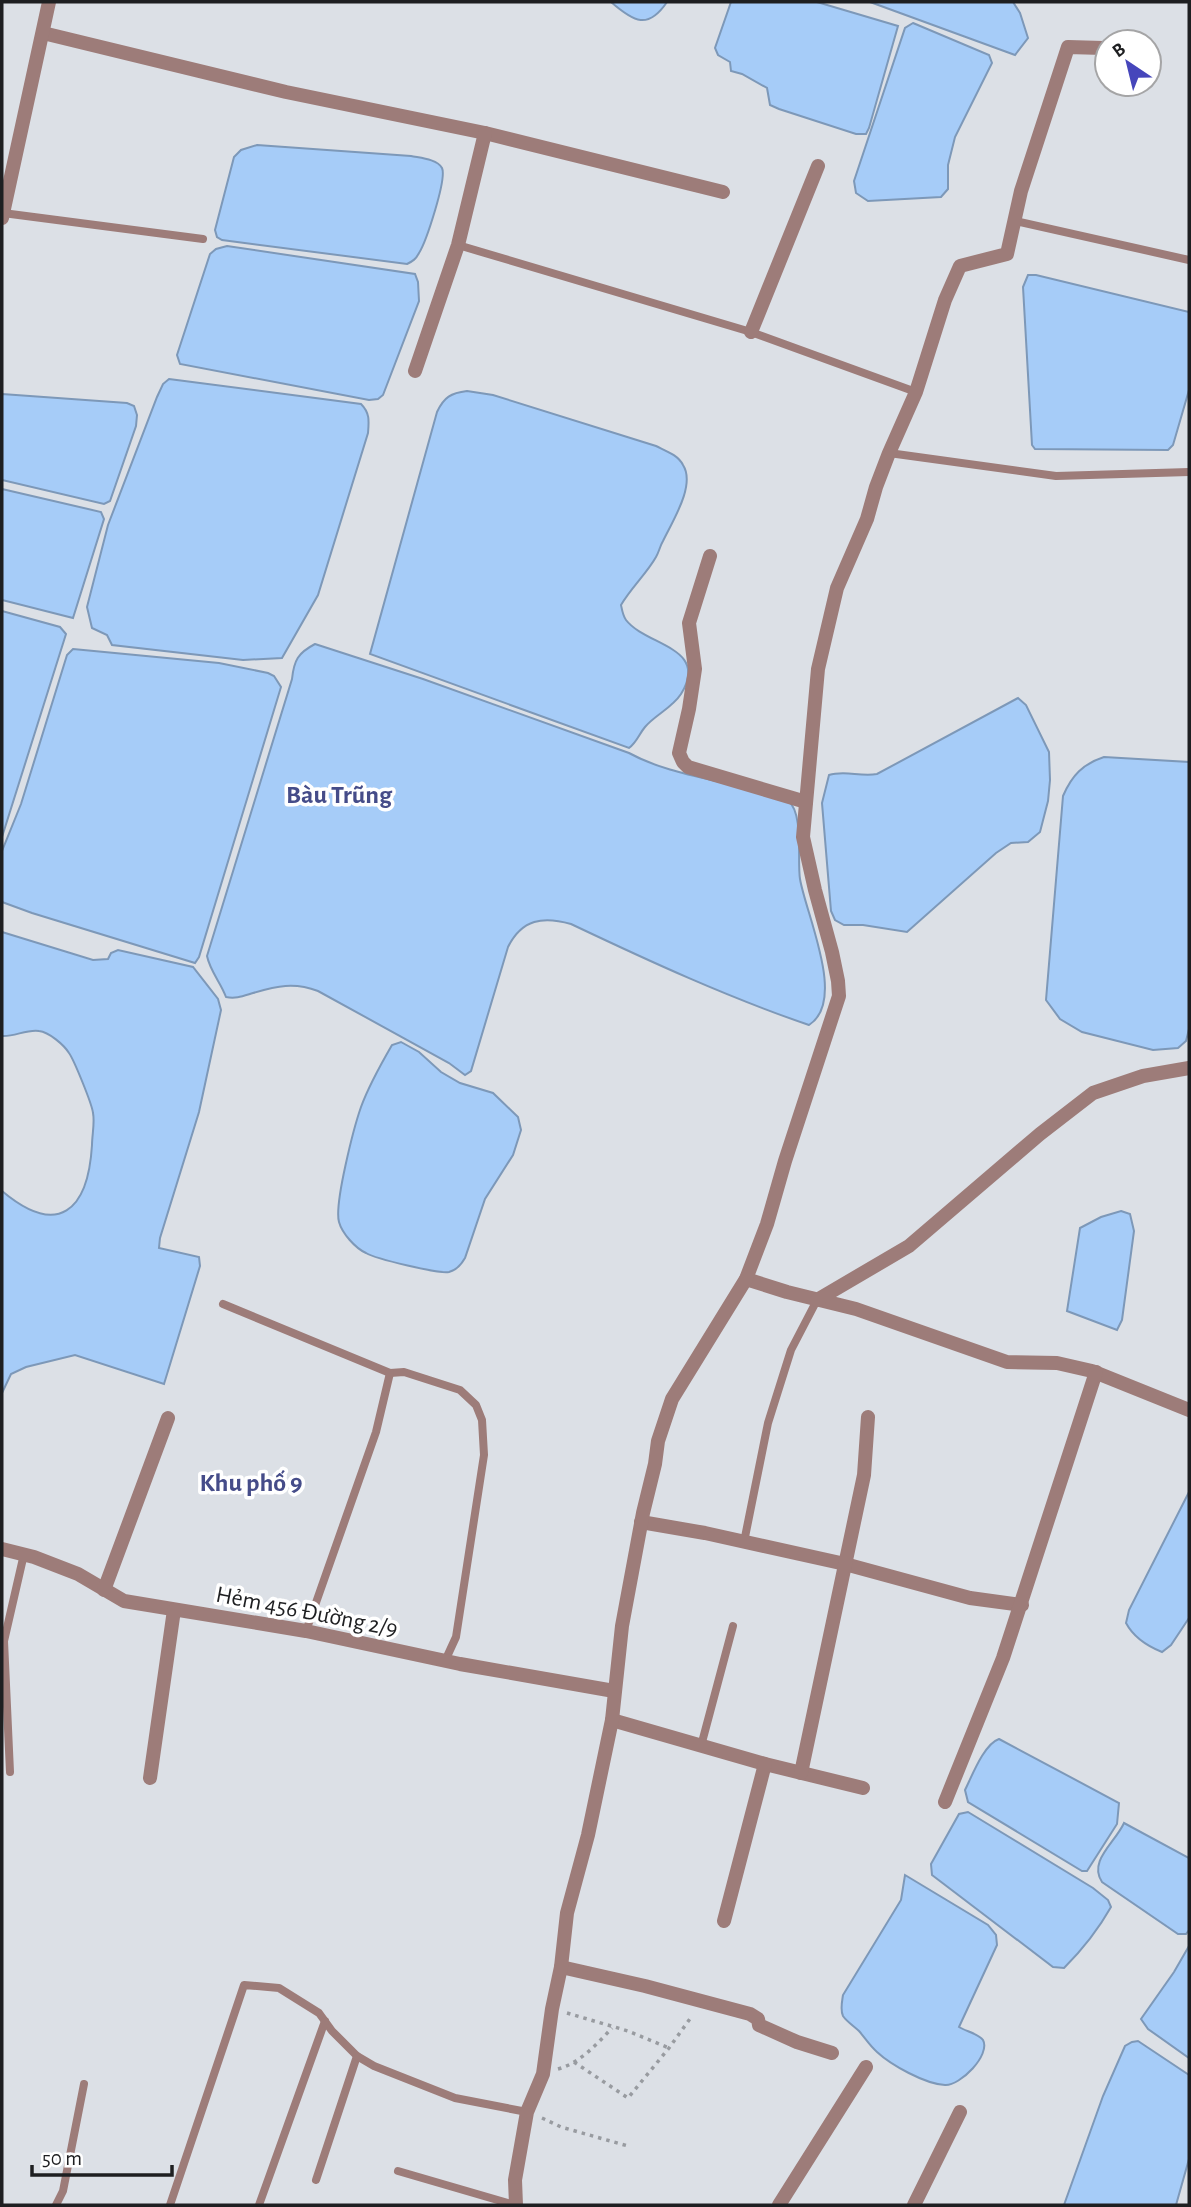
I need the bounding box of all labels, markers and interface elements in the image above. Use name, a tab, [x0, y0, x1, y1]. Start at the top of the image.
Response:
north arrow	[1093, 28, 1163, 98]
text: B	[1109, 39, 1129, 61]
district label: Bàu Trũng	[286, 782, 393, 808]
district label: Khu phố 9	[199, 1470, 303, 1496]
street label: Hẻm 456 Đường 2/9	[214, 1583, 400, 1641]
scale bar	[32, 2134, 172, 2178]
text: 50 m	[42, 2148, 82, 2169]

